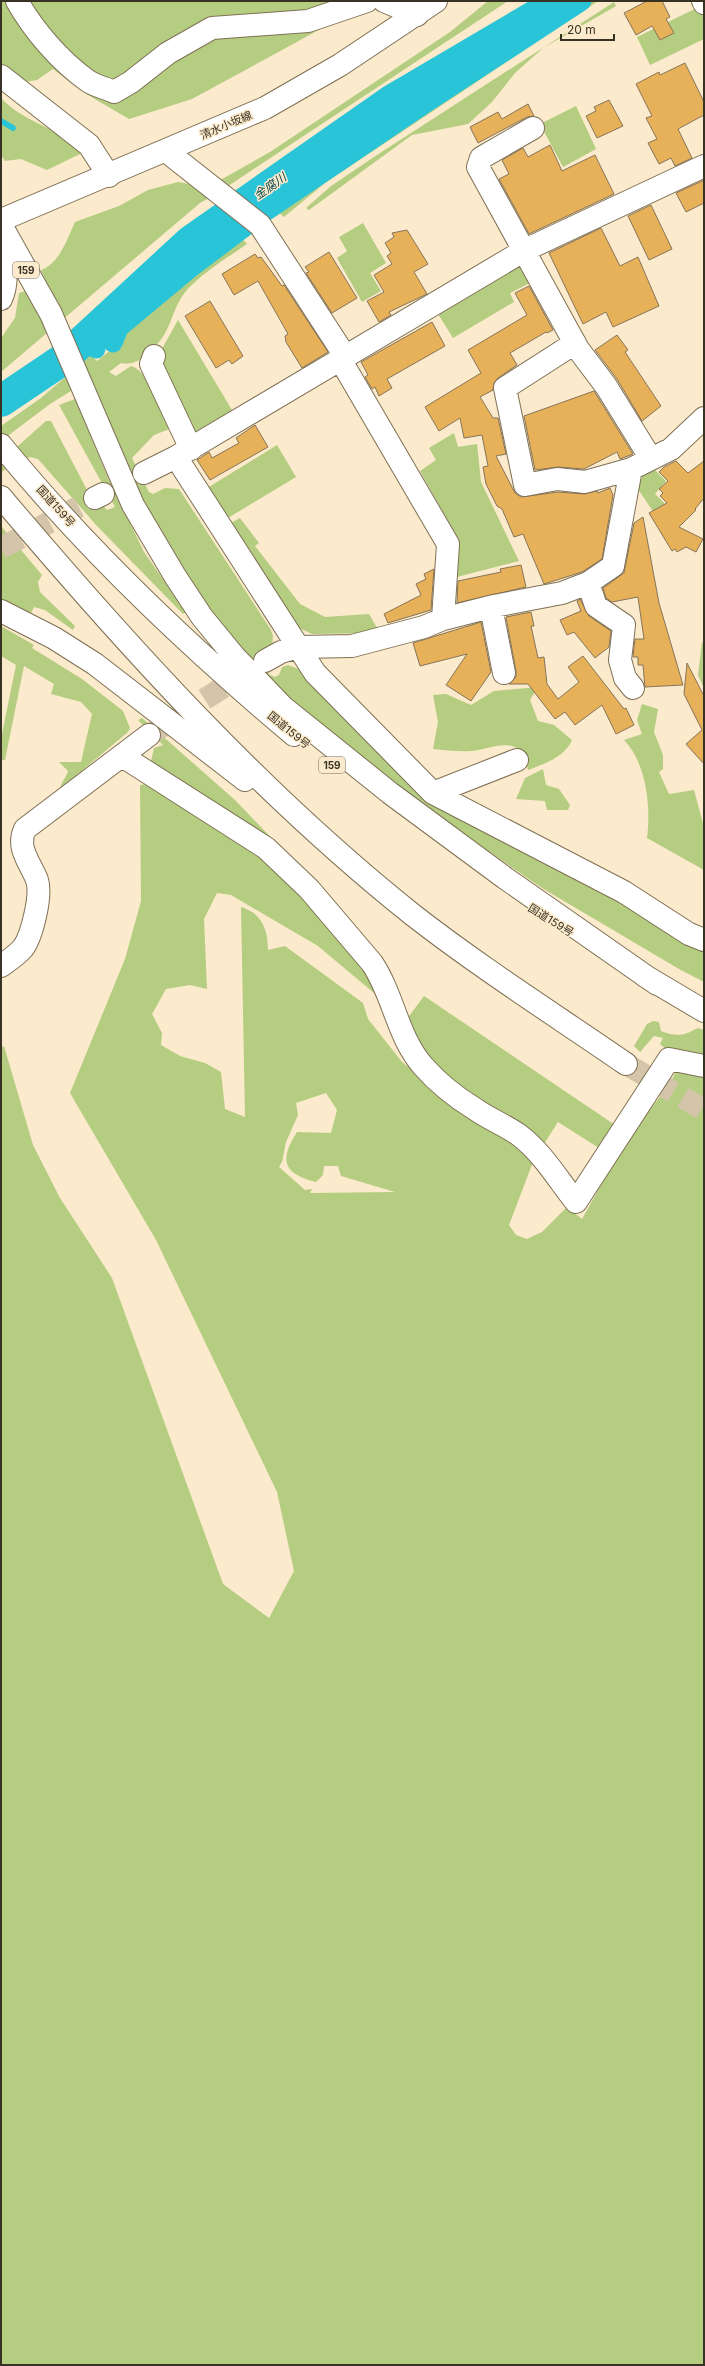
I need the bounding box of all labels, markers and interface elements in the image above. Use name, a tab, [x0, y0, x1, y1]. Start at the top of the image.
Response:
scale bar	[561, 16, 614, 42]
text: 20 m	[567, 22, 596, 37]
street label: 清水小坂線	[198, 108, 254, 142]
water label: 金腐川	[251, 168, 291, 202]
road number: 159	[13, 262, 39, 278]
street label: 国道159号	[34, 482, 78, 530]
street label: 国道159号	[265, 709, 313, 751]
road number: 159	[319, 757, 345, 773]
street label: 国道159号	[526, 901, 576, 939]

